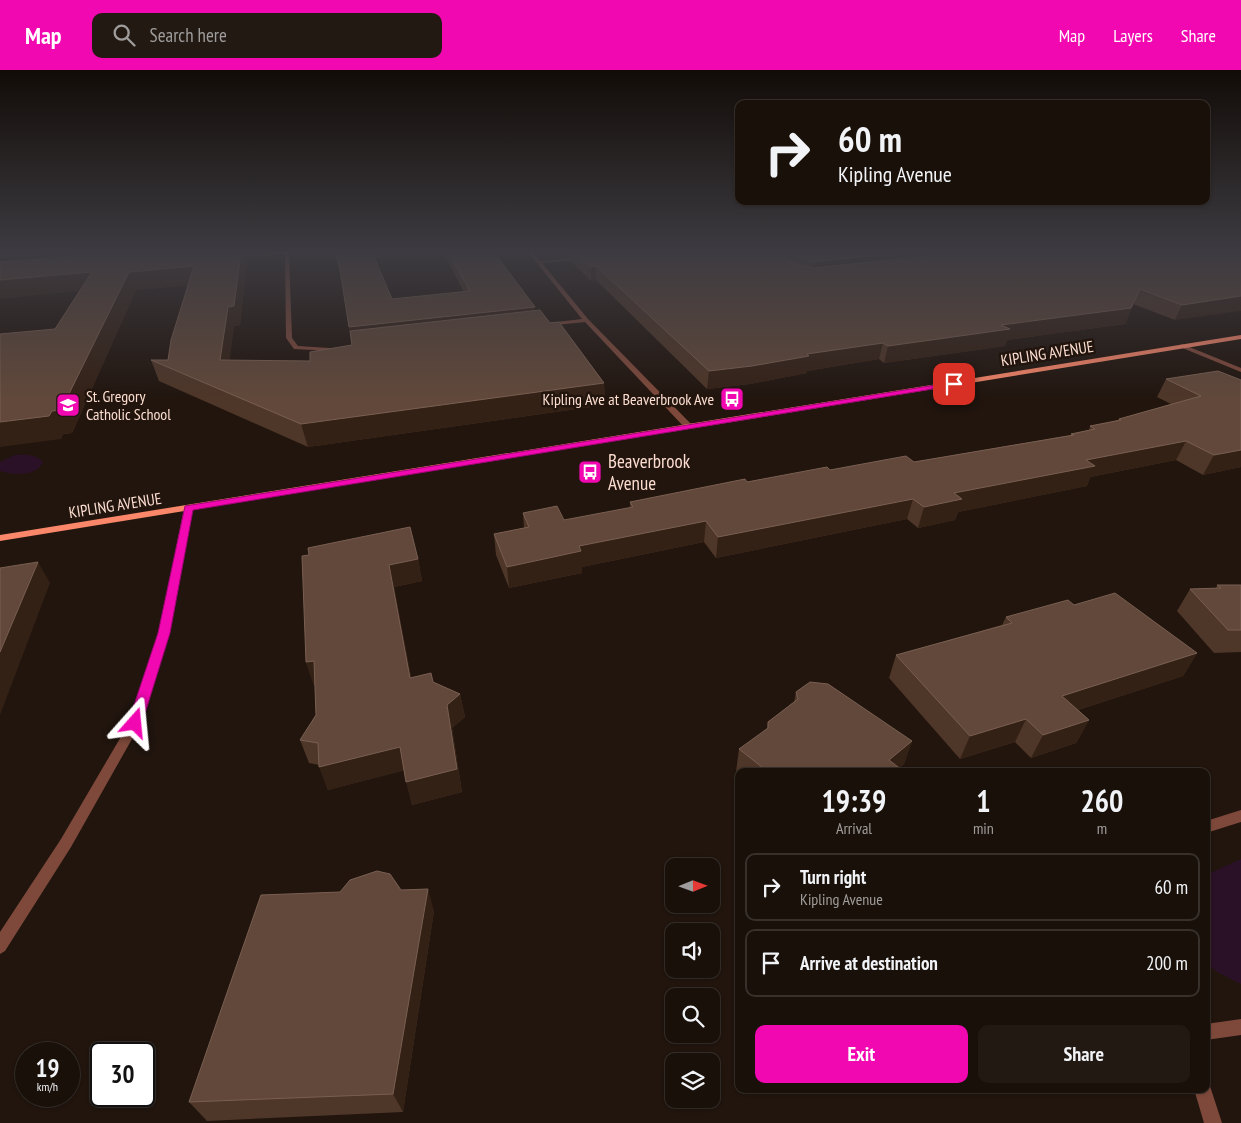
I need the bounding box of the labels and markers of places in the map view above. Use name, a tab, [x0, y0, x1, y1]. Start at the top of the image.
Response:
pin	[933, 363, 975, 405]
place label: St. Gregory Catholic School	[86, 386, 171, 424]
bus stop icon: Kipling Ave at Beaverbrook Ave	[719, 386, 745, 412]
place label: Kipling Ave at Beaverbrook Ave	[543, 389, 714, 409]
school or university icon: St. Gregory Catholic School	[55, 392, 81, 418]
place label: Beaverbrook Avenue	[608, 449, 691, 495]
bus stop icon: Beaverbrook Avenue	[577, 459, 603, 485]

